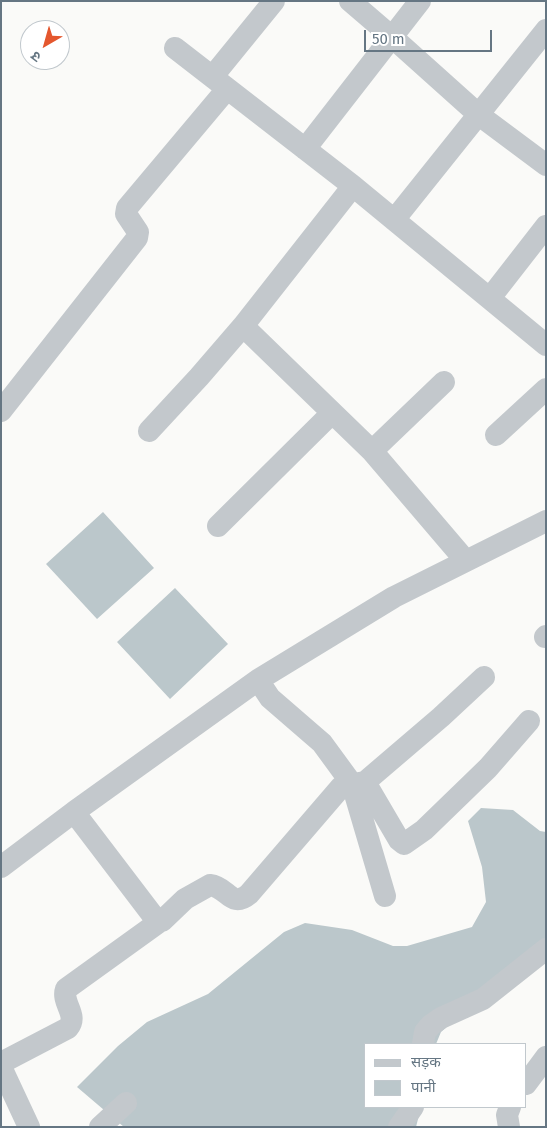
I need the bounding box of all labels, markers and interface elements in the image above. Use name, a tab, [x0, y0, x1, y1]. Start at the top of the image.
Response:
north arrow	[20, 20, 70, 70]
scale bar	[367, 20, 494, 52]
text: 50 m	[372, 30, 405, 48]
text: उ	[28, 47, 45, 66]
legend	[364, 1043, 527, 1108]
text: सड़क	[411, 1053, 441, 1071]
text: पानी	[411, 1078, 436, 1096]

